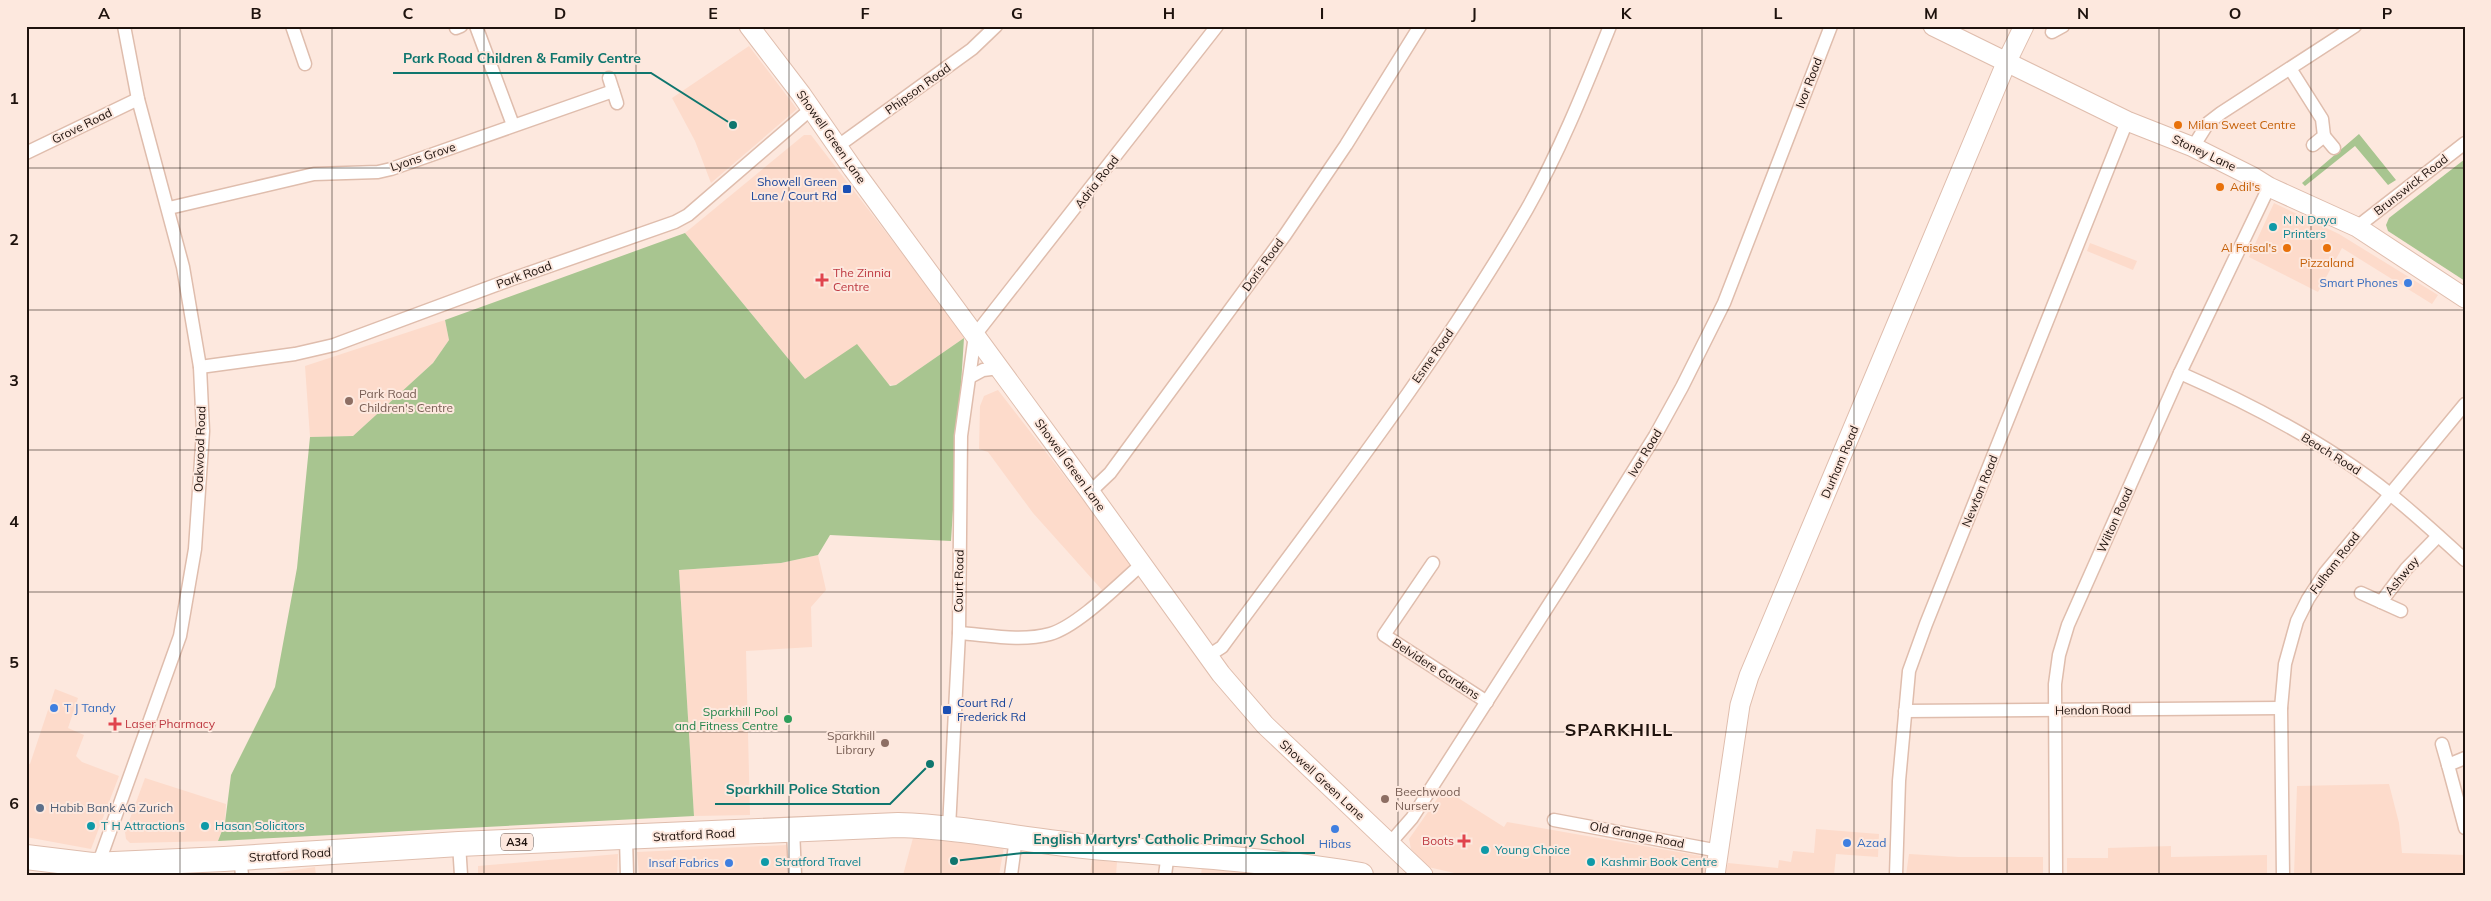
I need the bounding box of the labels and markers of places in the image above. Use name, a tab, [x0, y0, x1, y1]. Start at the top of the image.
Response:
callout: Park Road Children & Family Centre	[393, 44, 651, 73]
place label: Milan Sweet Centre	[2188, 117, 2296, 132]
marker: Milan Sweet Centre	[2172, 119, 2184, 131]
place label: Showell Green Lane / Court Rd	[751, 174, 837, 203]
place label: Adil's	[2230, 179, 2260, 194]
marker: Adil's	[2214, 181, 2226, 193]
marker: Showell Green Lane / Court Rd	[841, 183, 853, 195]
place label: N N Daya Printers	[2283, 212, 2337, 241]
marker: N N Daya Printers	[2267, 221, 2279, 233]
place label: Al Faisal's	[2221, 240, 2277, 255]
marker: Al Faisal's	[2281, 242, 2293, 254]
marker: Pizzaland	[2321, 242, 2333, 254]
place label: Pizzaland	[2300, 255, 2354, 270]
place label: The Zinnia Centre	[833, 265, 891, 294]
marker: The Zinnia Centre	[815, 273, 829, 287]
place label: Smart Phones	[2320, 275, 2398, 290]
marker: Smart Phones	[2402, 277, 2414, 289]
place label: Park Road Children's Centre	[359, 386, 453, 415]
marker: Park Road Children's Centre	[343, 395, 355, 407]
place label: Court Rd / Frederick Rd	[957, 695, 1026, 724]
place label: T J Tandy	[64, 700, 116, 715]
marker: T J Tandy	[48, 702, 60, 714]
place label: Sparkhill Pool and Fitness Centre	[675, 704, 778, 733]
marker: Court Rd / Frederick Rd	[941, 704, 953, 716]
marker: Sparkhill Pool and Fitness Centre	[782, 713, 794, 725]
place label: Laser Pharmacy	[125, 716, 216, 731]
marker: Laser Pharmacy	[109, 718, 121, 730]
place label: Sparkhill Library	[827, 728, 876, 757]
marker: Sparkhill Library	[879, 737, 891, 749]
callout: Sparkhill Police Station	[715, 775, 890, 804]
place label: Beechwood Nursery	[1395, 784, 1460, 813]
marker: Beechwood Nursery	[1379, 793, 1391, 805]
place label: Habib Bank AG Zurich	[50, 800, 173, 815]
marker: Habib Bank AG Zurich	[34, 802, 46, 814]
place label: T H Attractions	[101, 818, 185, 833]
place label: Hasan Solicitors	[215, 818, 305, 833]
marker: T H Attractions	[85, 820, 97, 832]
marker: Hasan Solicitors	[199, 820, 211, 832]
marker: Hibas	[1329, 823, 1341, 835]
callout: English Martyrs' Catholic Primary School	[1023, 824, 1315, 853]
place label: Boots	[1422, 833, 1454, 848]
marker: Boots	[1458, 835, 1470, 847]
place label: Azad	[1857, 835, 1886, 850]
place label: Hibas	[1319, 836, 1351, 851]
marker: Azad	[1841, 837, 1853, 849]
place label: Young Choice	[1494, 842, 1570, 857]
marker: Young Choice	[1479, 844, 1491, 856]
place label: Stratford Travel	[775, 854, 861, 869]
place label: Kashmir Book Centre	[1601, 854, 1717, 869]
place label: Insaf Fabrics	[649, 855, 719, 870]
marker: Stratford Travel	[759, 856, 771, 868]
marker: Kashmir Book Centre	[1585, 856, 1597, 868]
marker: Insaf Fabrics	[723, 857, 735, 869]

